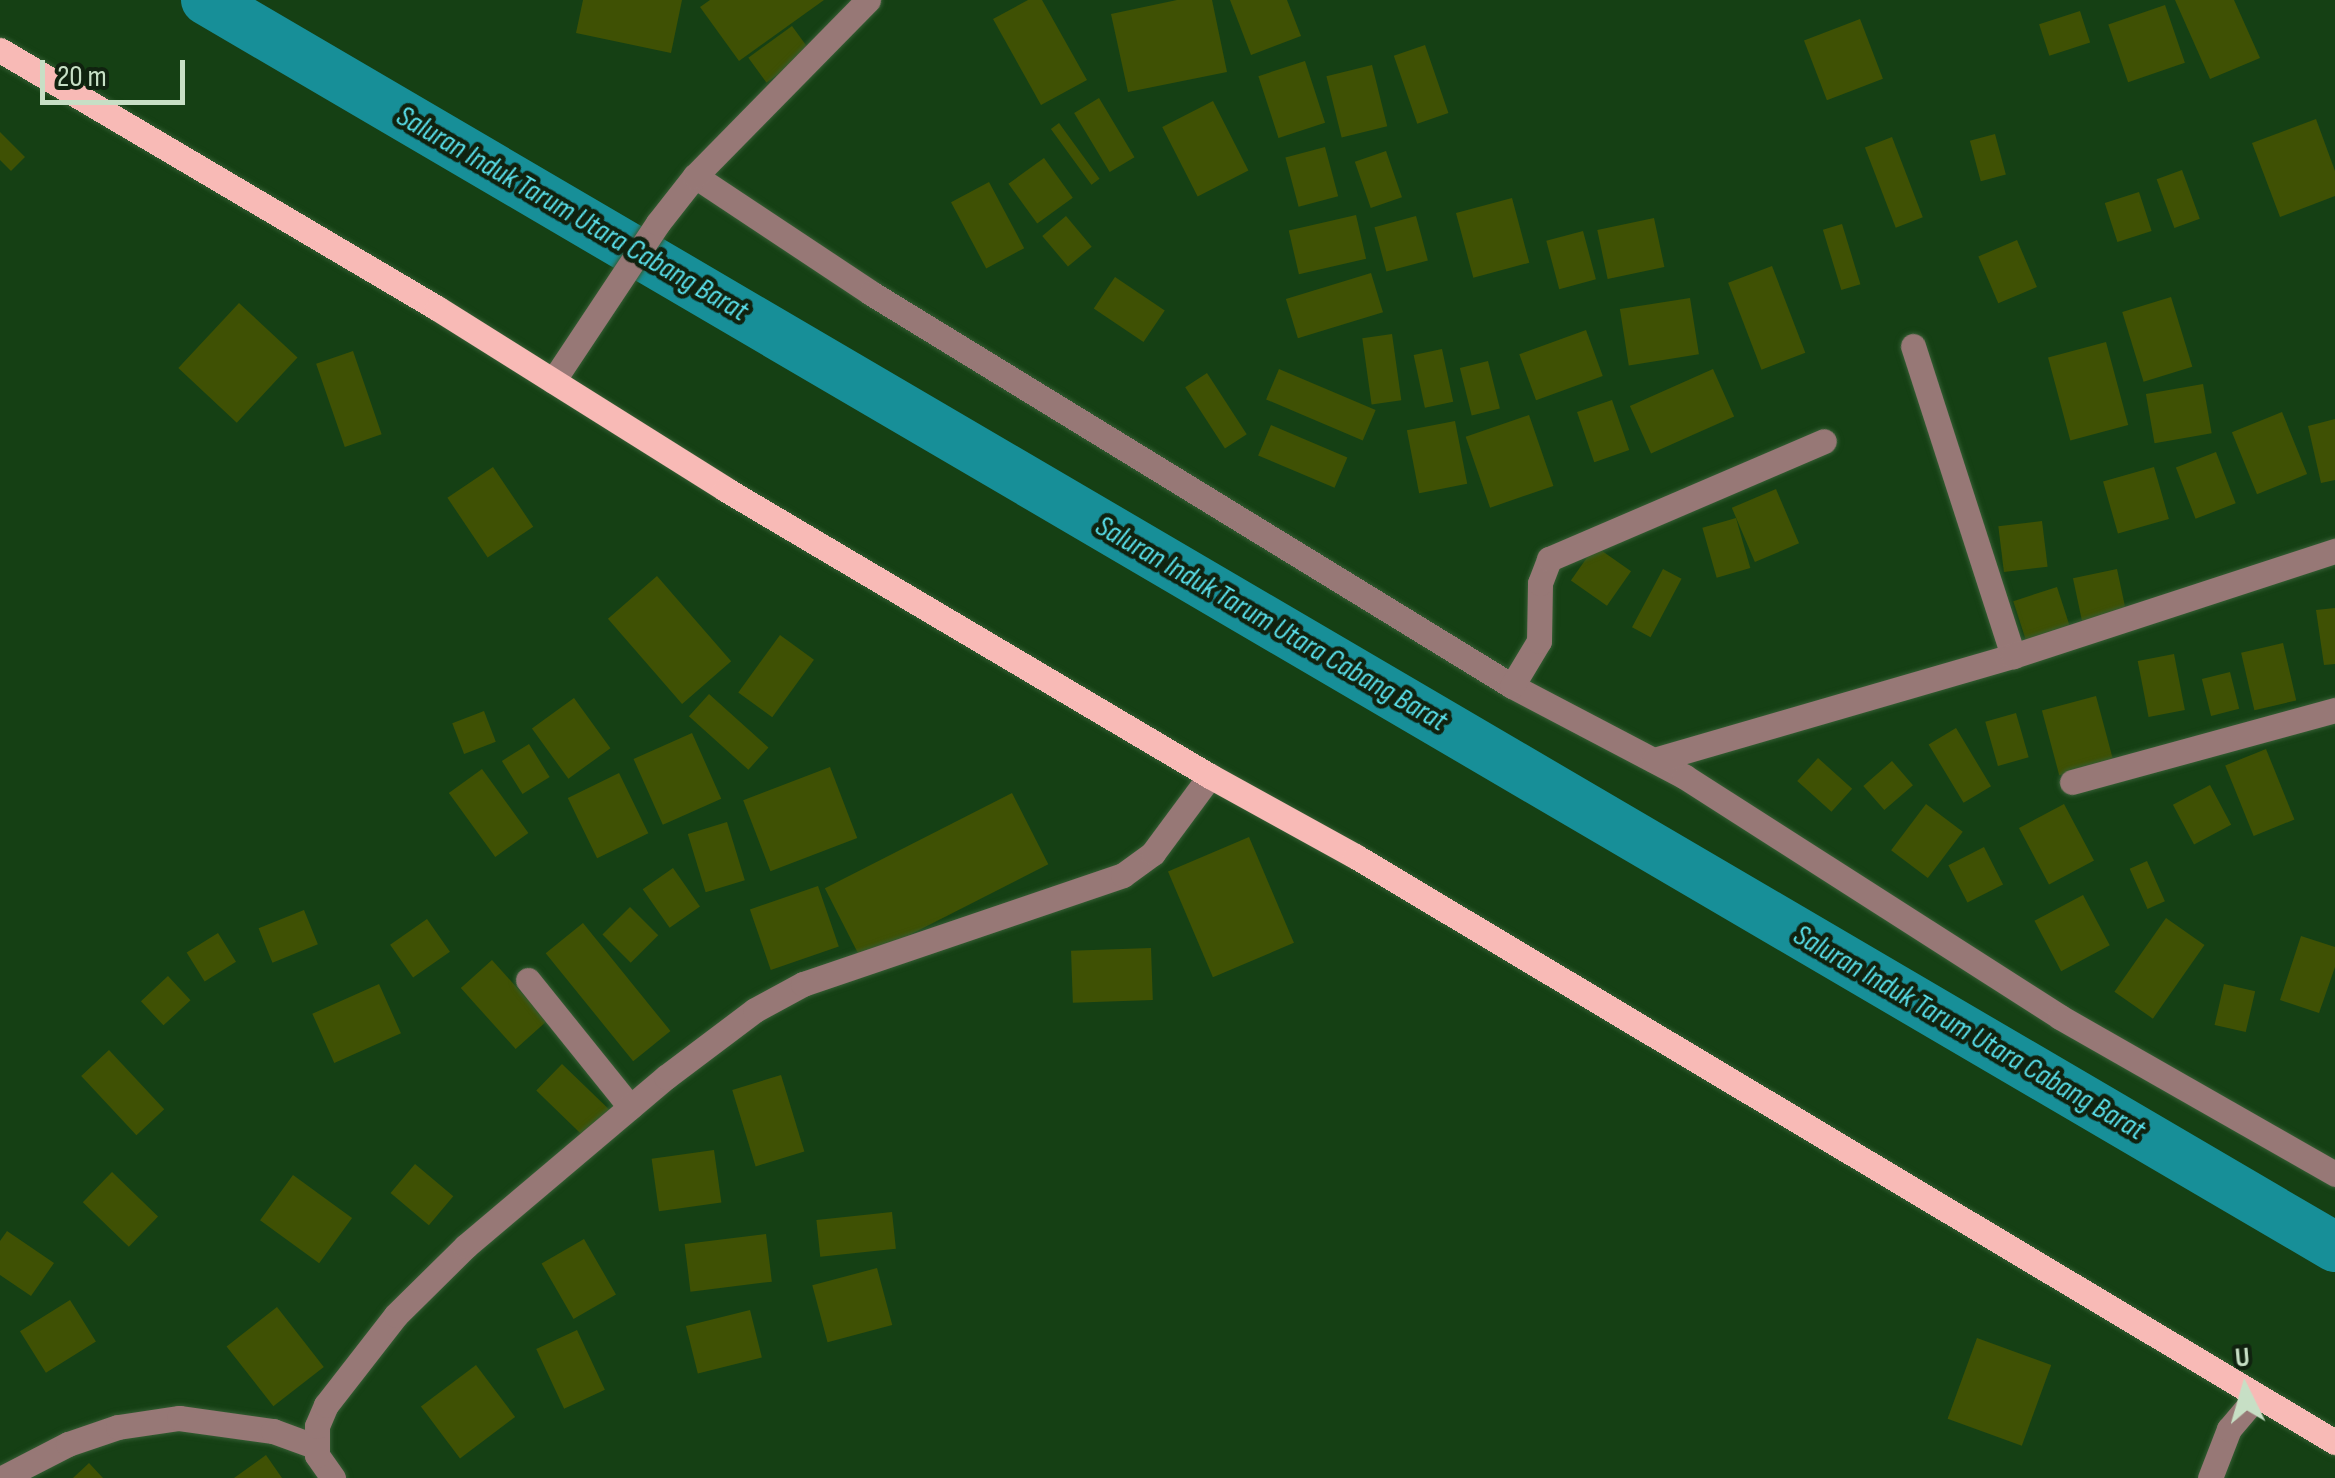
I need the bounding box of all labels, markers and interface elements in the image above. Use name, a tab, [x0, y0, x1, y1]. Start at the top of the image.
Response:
scale bar	[45, 40, 190, 102]
text: 20 m	[57, 59, 107, 95]
water label: Saluran Induk Tarum Utara Cabang Barat	[390, 98, 754, 330]
water label: Saluran Induk Tarum Utara Cabang Barat	[1089, 508, 1453, 740]
water label: Saluran Induk Tarum Utara Cabang Barat	[1787, 917, 2151, 1149]
north arrow	[2195, 1338, 2295, 1438]
text: U	[2234, 1341, 2251, 1375]

